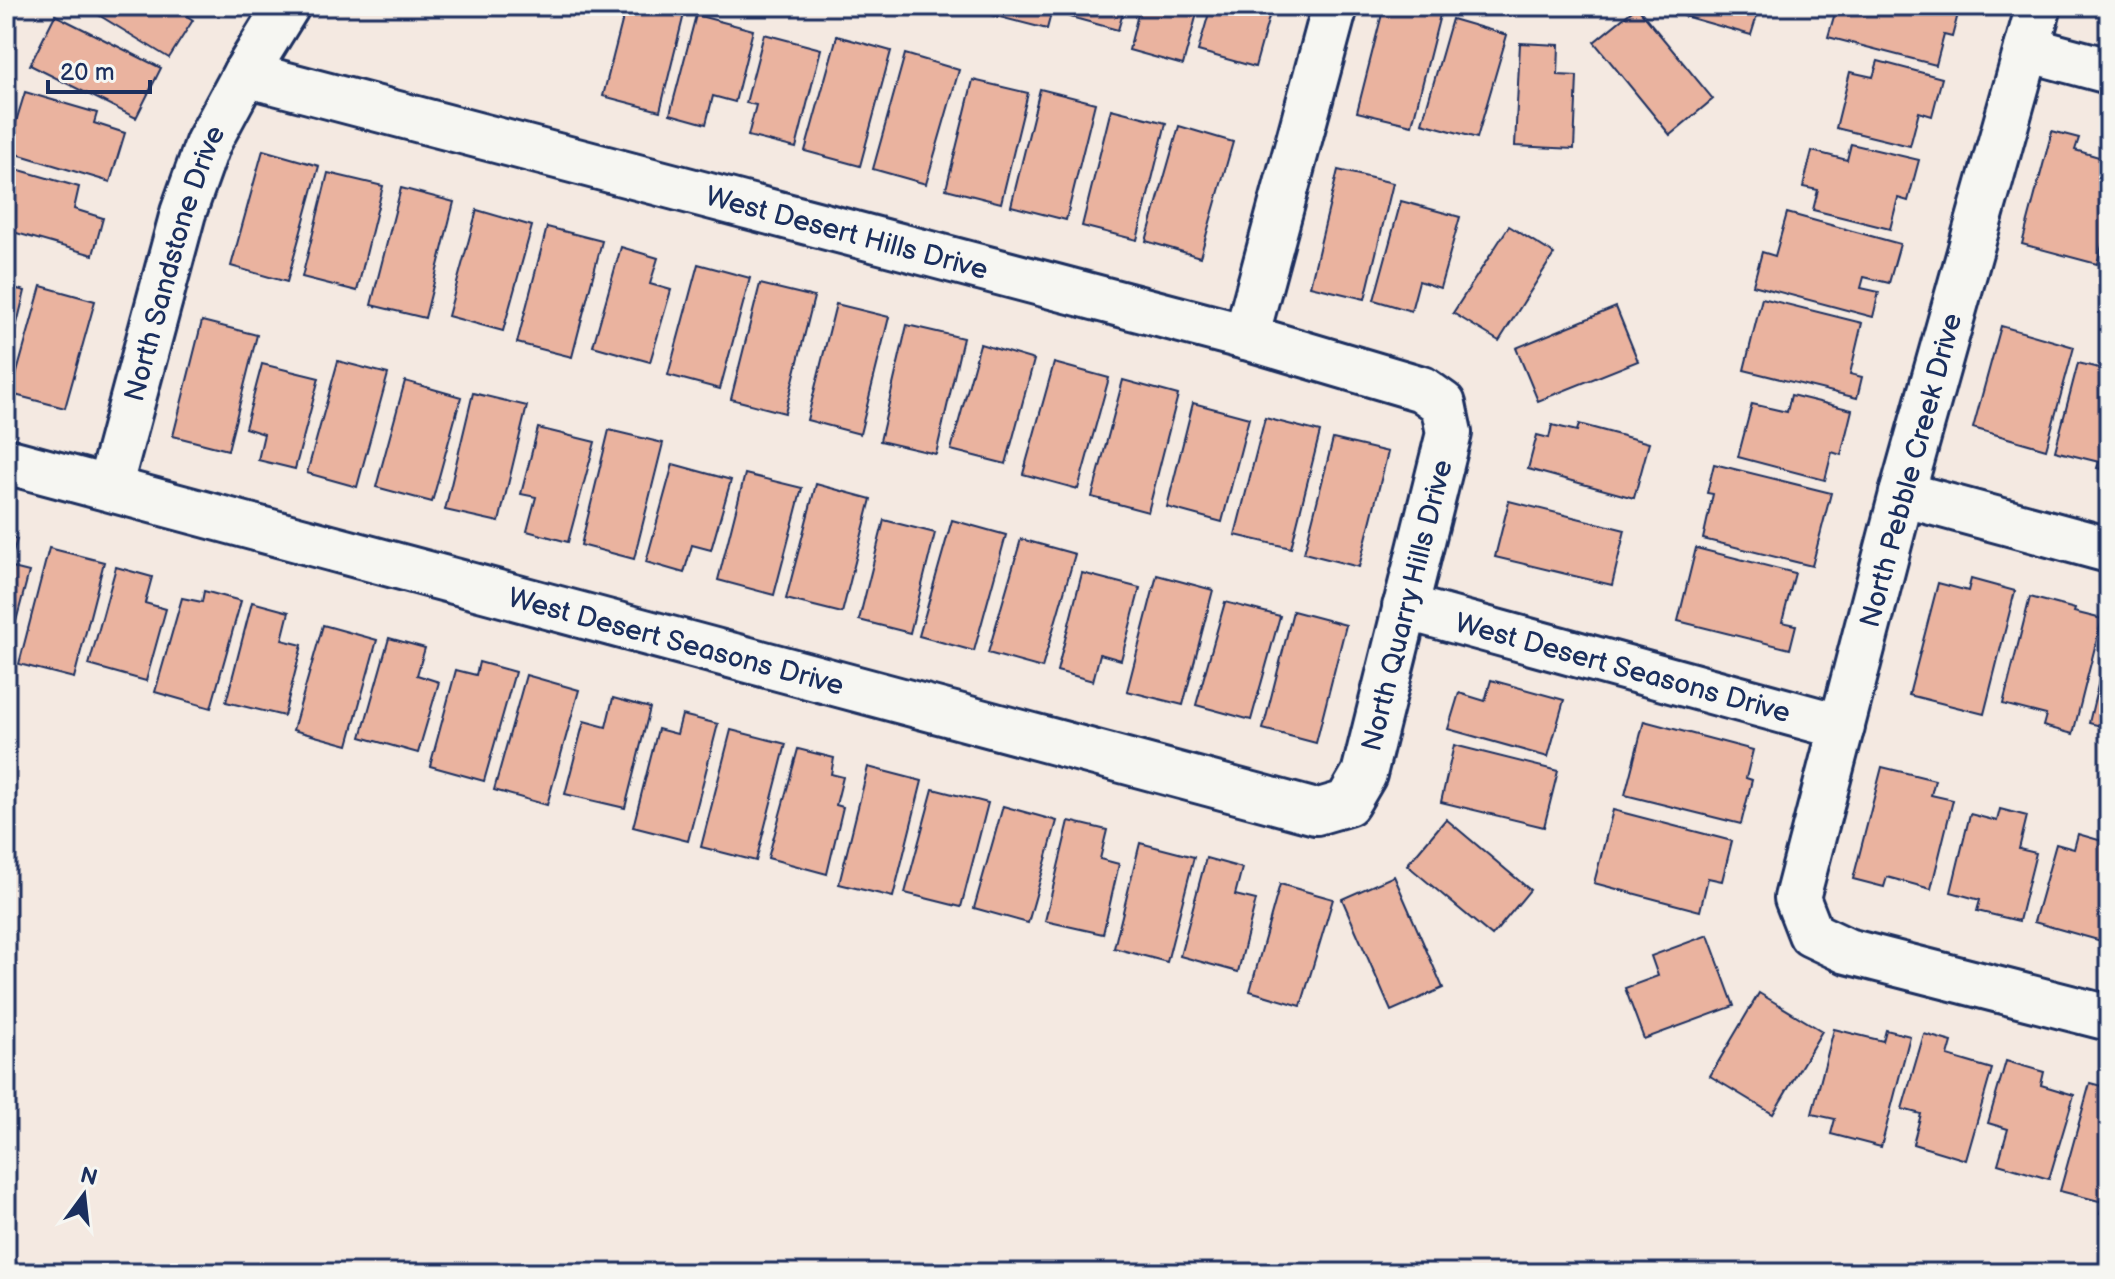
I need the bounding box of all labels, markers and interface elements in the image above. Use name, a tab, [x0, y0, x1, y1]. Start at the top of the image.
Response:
scale bar	[48, 44, 150, 94]
text: 20 m	[60, 58, 115, 87]
street label: North Sandstone Drive	[118, 120, 232, 405]
street label: West Desert Hills Drive	[702, 180, 991, 287]
street label: North Pebble Creek Drive	[1854, 310, 1969, 631]
street label: North Quarry Hills Drive	[1355, 456, 1460, 755]
street label: West Desert Seasons Drive	[505, 581, 847, 703]
street label: West Desert Seasons Drive	[1451, 607, 1794, 730]
north arrow	[44, 1155, 124, 1235]
text: N	[77, 1162, 100, 1192]

